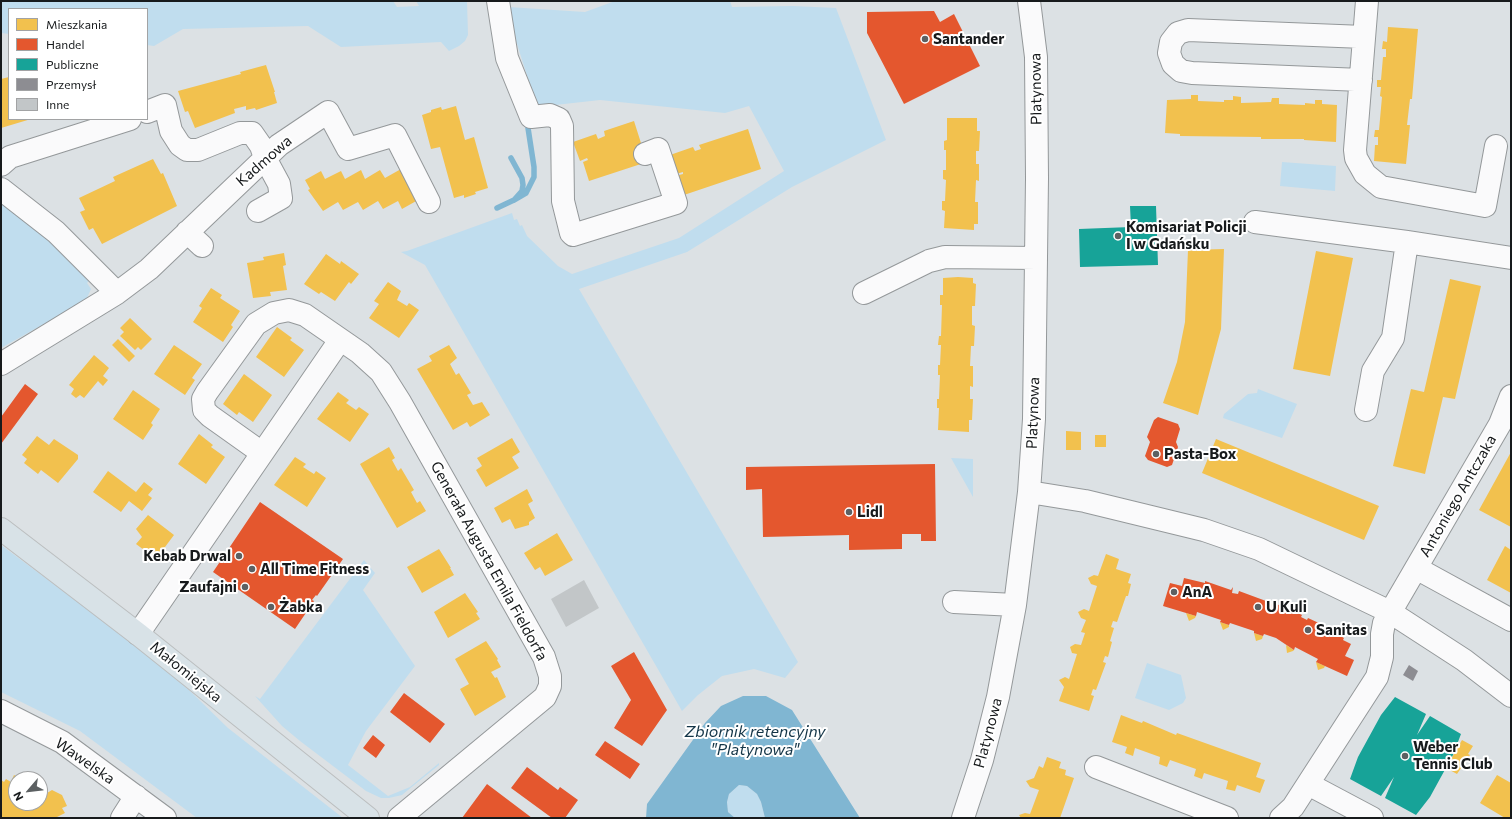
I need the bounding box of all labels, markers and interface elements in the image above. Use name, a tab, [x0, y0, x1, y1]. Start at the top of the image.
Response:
legend	[8, 8, 148, 120]
text: Mieszkania	[46, 17, 107, 31]
place label: Santander	[933, 30, 1004, 48]
marker: Santander	[920, 34, 930, 44]
text: Handel	[46, 37, 84, 51]
street label: Platynowa	[1026, 53, 1046, 125]
text: Publiczne	[46, 57, 99, 71]
text: Przemysł	[46, 77, 96, 91]
text: Inne	[46, 97, 69, 111]
street label: Kadmowa	[232, 132, 296, 190]
place label: Komisariat Policji I w Gdańsku	[1126, 218, 1247, 253]
marker: Komisariat Policji I w Gdańsku	[1113, 231, 1123, 241]
street label: Platynowa	[1023, 377, 1043, 449]
street label: Antoniego Antczaka	[1416, 432, 1500, 560]
place label: Pasta-Box	[1164, 445, 1236, 463]
marker: Pasta-Box	[1151, 449, 1161, 459]
street label: Generała Augusta Emila Fieldorfa	[427, 458, 551, 664]
place label: Lidl	[857, 503, 883, 521]
marker: Lidl	[844, 507, 854, 517]
place label: Kebab Drwal	[143, 547, 231, 565]
marker: Kebab Drwal	[234, 551, 244, 561]
place label: All Time Fitness	[260, 560, 369, 578]
marker: All Time Fitness	[247, 564, 257, 574]
place label: Zaufajni	[179, 578, 237, 596]
marker: Zaufajni	[240, 582, 250, 592]
place label: AnA	[1182, 583, 1212, 601]
marker: AnA	[1169, 587, 1179, 597]
place label: Żabka	[279, 598, 323, 616]
place label: U Kuli	[1266, 598, 1307, 616]
marker: Żabka	[266, 602, 276, 612]
marker: U Kuli	[1253, 602, 1263, 612]
place label: Sanitas	[1316, 621, 1367, 639]
marker: Sanitas	[1303, 625, 1313, 635]
street label: Małomiejska	[147, 638, 225, 706]
street label: Platynowa	[970, 696, 1006, 770]
water label: Zbiornik retencyjny "Platynowa"	[684, 722, 826, 760]
street label: Wawelska	[52, 734, 118, 788]
place label: Weber Tennis Club	[1413, 738, 1493, 773]
marker: Weber Tennis Club	[1400, 751, 1410, 761]
north arrow	[8, 771, 48, 811]
text: N	[10, 790, 26, 803]

